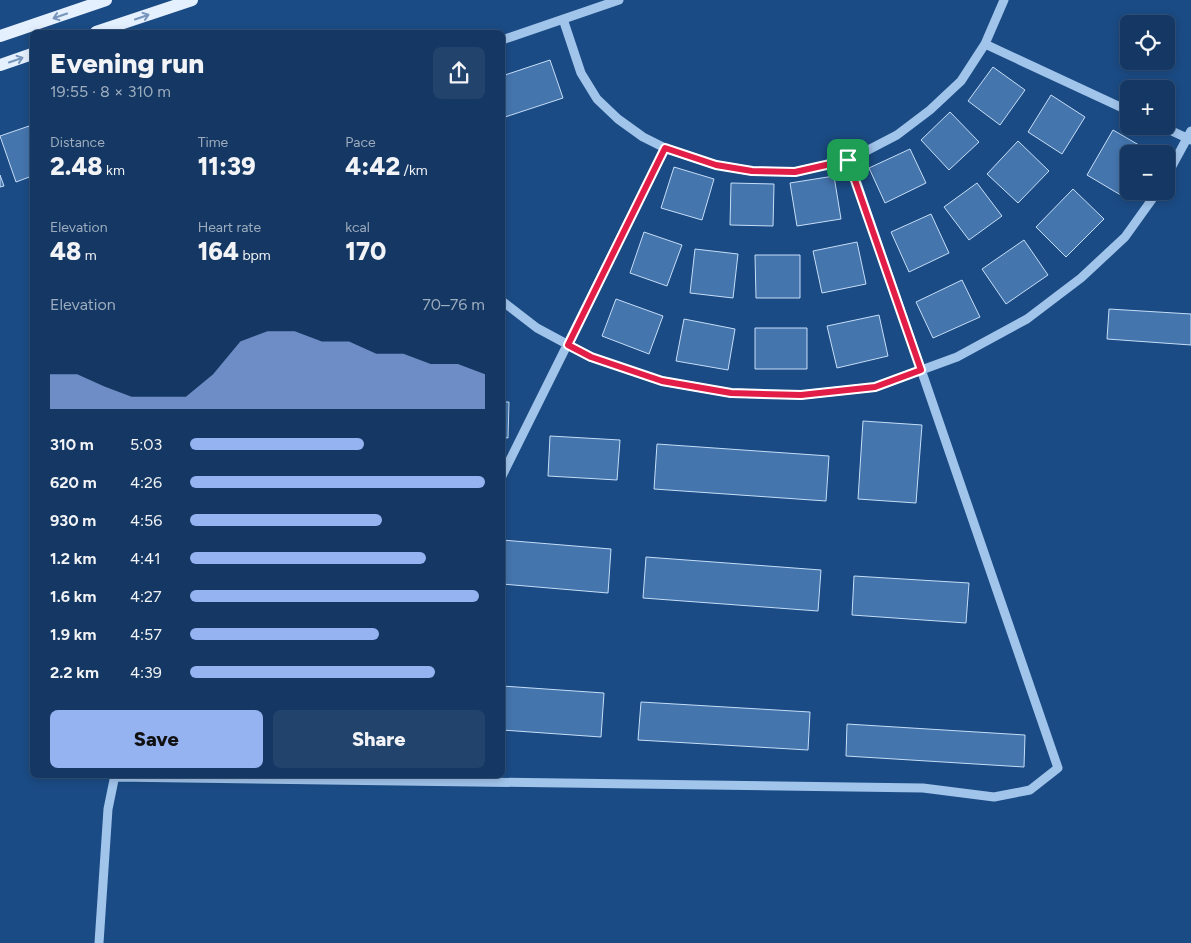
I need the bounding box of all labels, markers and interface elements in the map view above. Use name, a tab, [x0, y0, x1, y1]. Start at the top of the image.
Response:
one-way arrow	[52, 11, 68, 21]
one-way arrow	[134, 12, 150, 21]
map controls	[1120, 15, 1175, 200]
button: locate	[1120, 15, 1175, 70]
text: Evening run	[50, 46, 204, 80]
button: share	[433, 47, 485, 99]
one-way arrow	[8, 54, 24, 64]
button: +	[1120, 80, 1175, 135]
text: 19:55 · 8 × 310 m	[50, 82, 171, 101]
text: Distance	[50, 134, 105, 151]
text: Time	[198, 134, 228, 151]
text: Pace	[345, 134, 376, 151]
pin	[827, 139, 869, 181]
button: −	[1120, 145, 1175, 200]
icon: arrive	[834, 146, 862, 174]
text: 2.48	[50, 151, 103, 181]
text: 11:39	[198, 151, 256, 181]
text: 4:42	[345, 151, 400, 181]
text: km	[103, 162, 125, 179]
text: /km	[400, 162, 428, 179]
text: Elevation	[50, 219, 108, 236]
text: Heart rate	[198, 219, 261, 236]
text: kcal	[345, 219, 370, 236]
text: 48	[50, 236, 81, 266]
text: 164	[198, 236, 239, 266]
text: 170	[345, 236, 386, 266]
text: m	[81, 247, 97, 264]
text: bpm	[239, 247, 271, 264]
text: Elevation	[50, 295, 116, 314]
text: 70–76 m	[422, 295, 485, 314]
text: 310 m	[50, 435, 94, 454]
text: 5:03	[130, 435, 162, 454]
text: 620 m	[50, 473, 97, 492]
text: 4:26	[130, 473, 162, 492]
text: 930 m	[50, 511, 96, 530]
text: 4:56	[130, 511, 162, 530]
text: 1.2 km	[50, 549, 96, 568]
text: 4:41	[130, 549, 161, 568]
text: 1.6 km	[50, 587, 96, 606]
text: 4:27	[130, 587, 162, 606]
text: 1.9 km	[50, 625, 96, 644]
text: 4:57	[130, 625, 162, 644]
text: 2.2 km	[50, 663, 99, 682]
text: 4:39	[130, 663, 162, 682]
button: Save	[50, 710, 263, 768]
button: Share	[273, 710, 485, 768]

